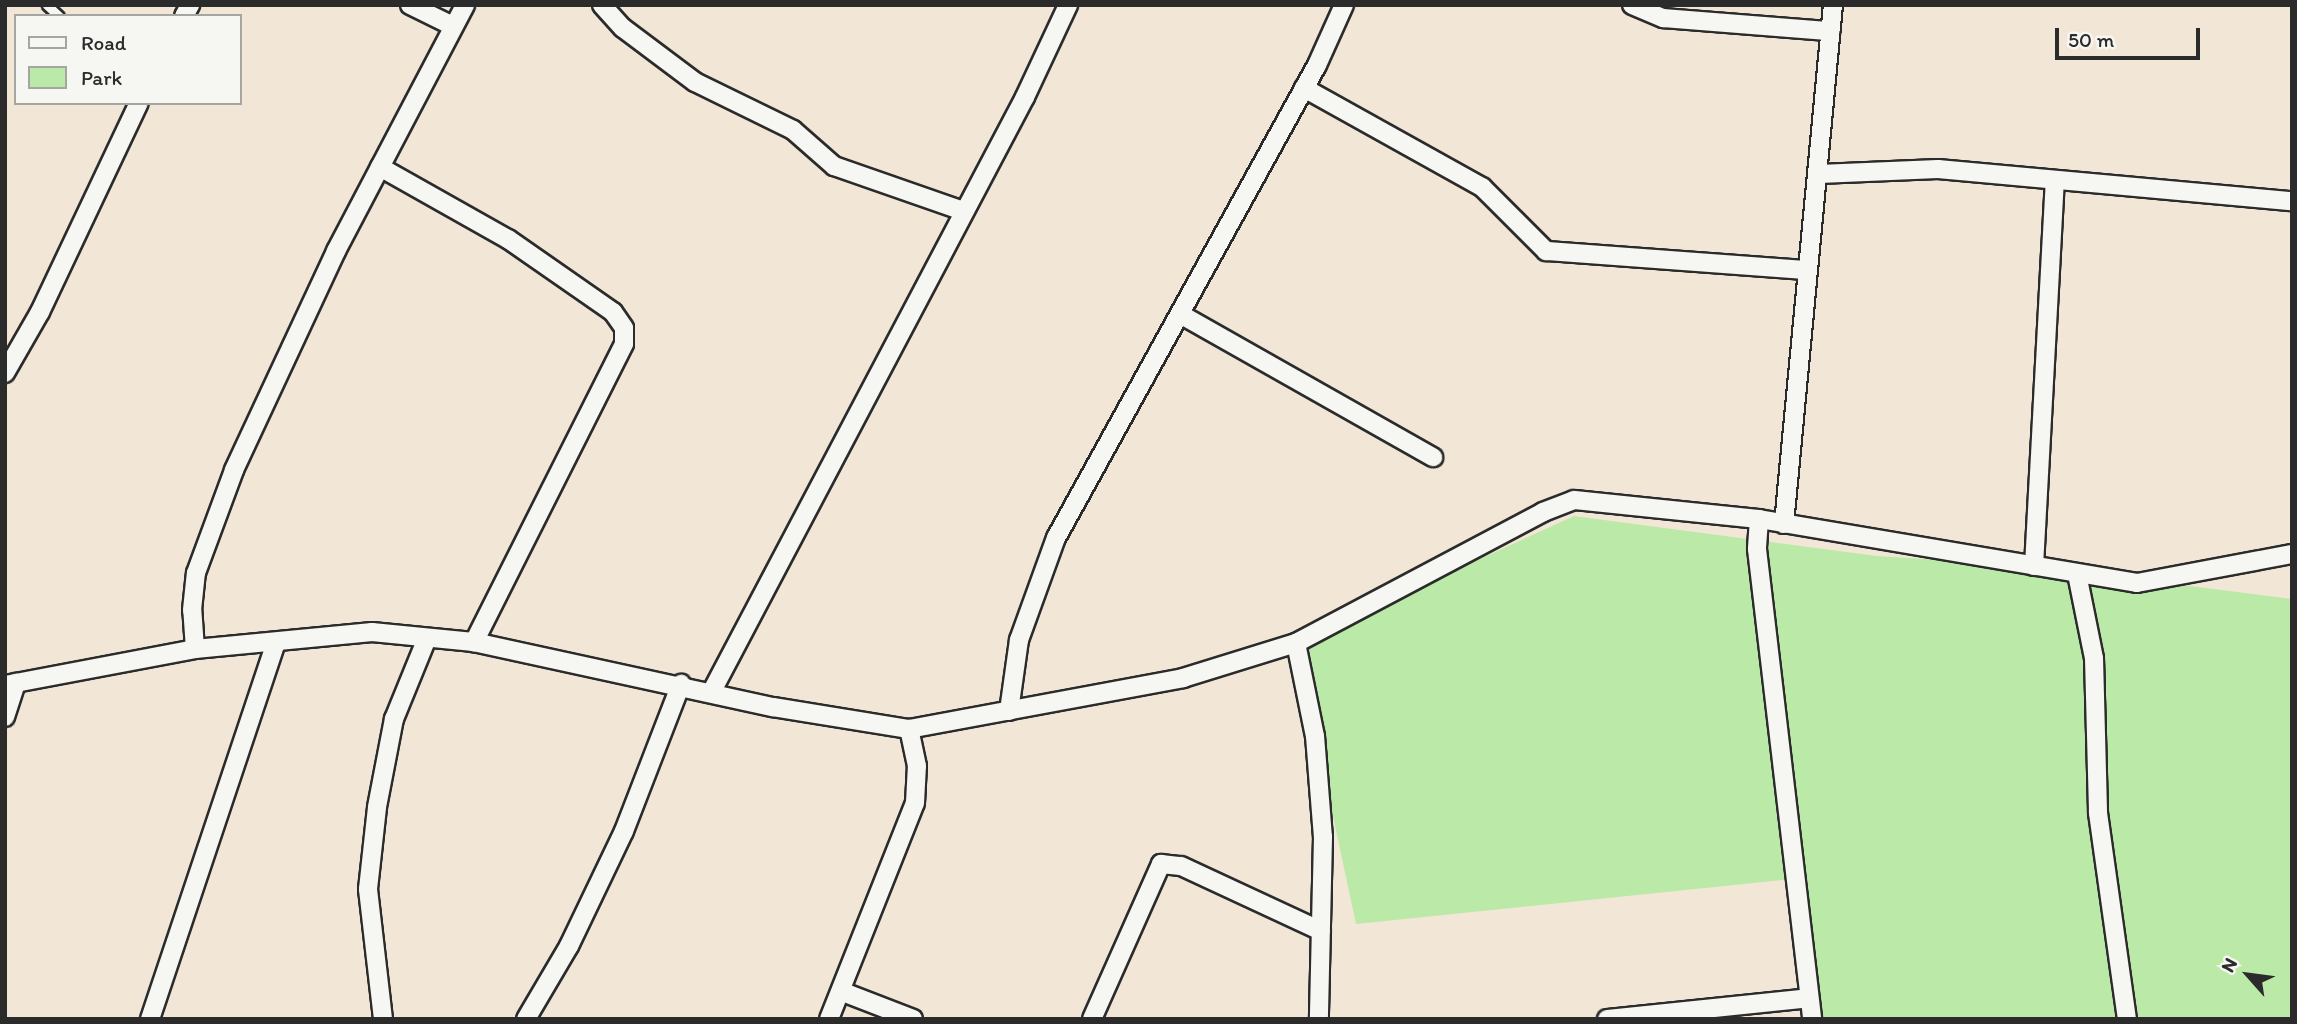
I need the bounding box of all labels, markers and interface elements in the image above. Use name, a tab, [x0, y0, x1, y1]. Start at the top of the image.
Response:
legend	[14, 14, 242, 105]
scale bar	[2059, 14, 2204, 58]
text: 50 m	[2068, 27, 2114, 52]
text: Road	[81, 30, 126, 55]
text: Park	[81, 65, 122, 90]
north arrow	[2213, 940, 2283, 1010]
text: N	[2216, 954, 2242, 976]

